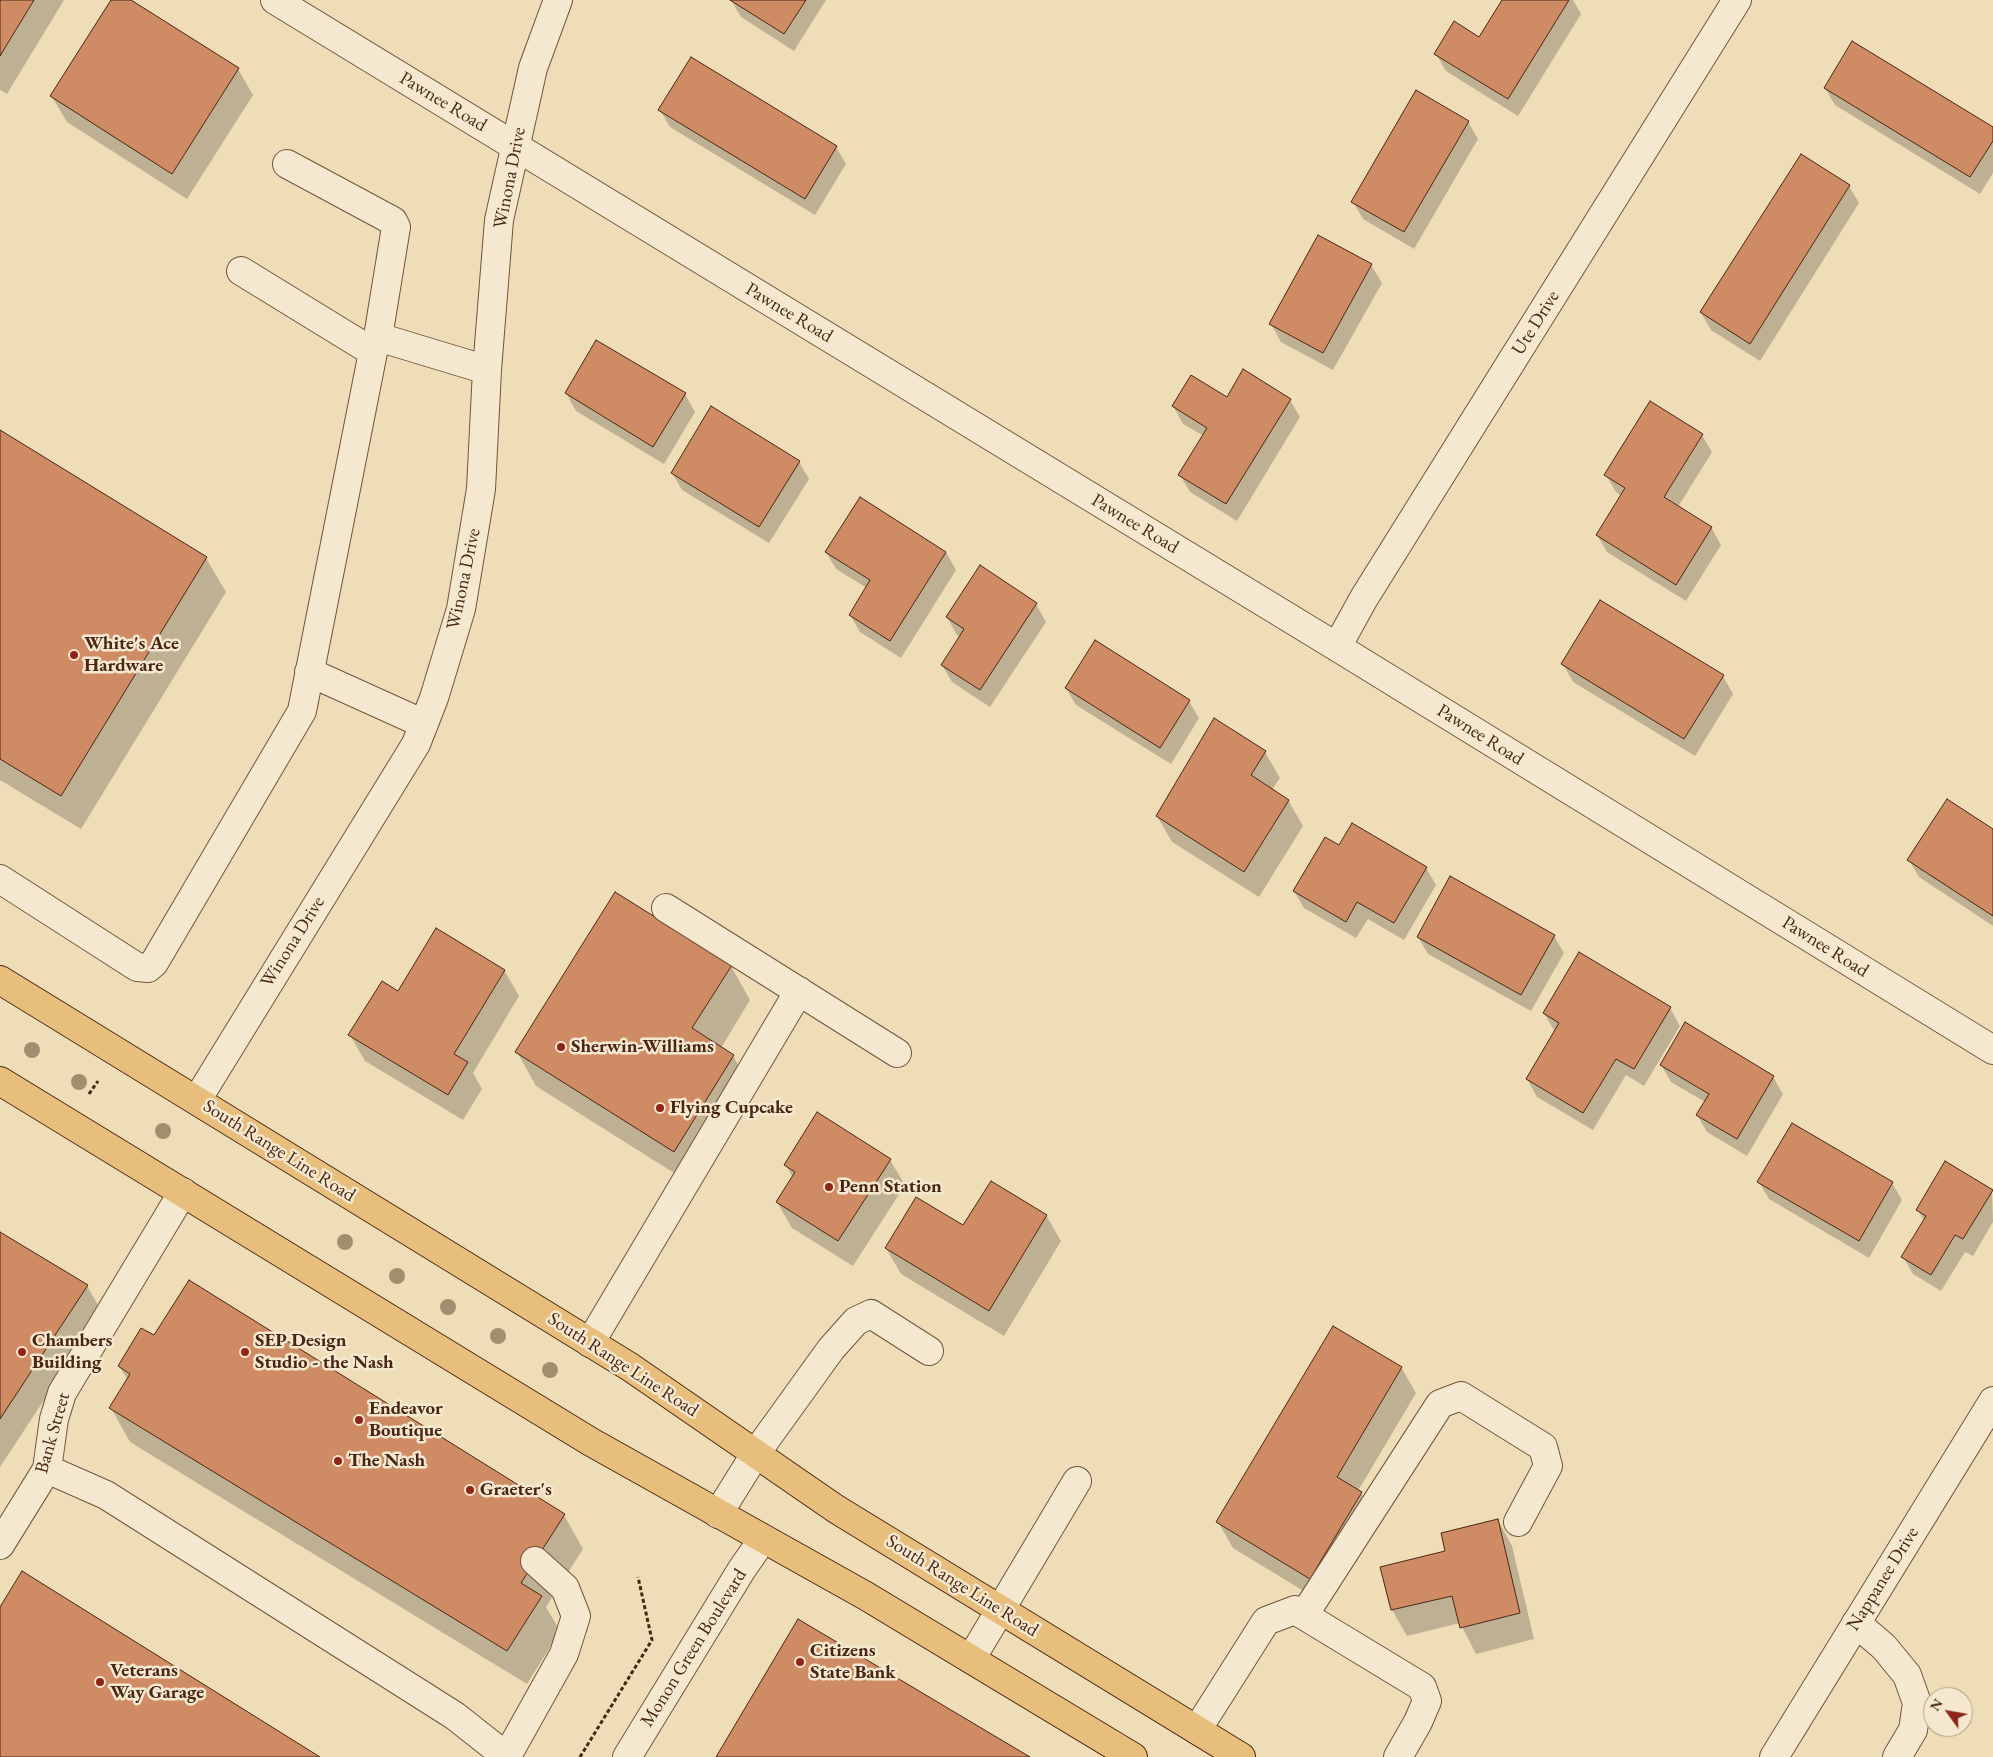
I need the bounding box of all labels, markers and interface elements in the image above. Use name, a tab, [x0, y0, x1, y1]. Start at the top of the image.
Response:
street label: Pawnee Road	[395, 67, 491, 137]
street label: Winona Drive	[489, 125, 531, 231]
street label: Pawnee Road	[741, 278, 837, 348]
street label: Ute Drive	[1507, 287, 1565, 359]
street label: Pawnee Road	[1087, 489, 1183, 559]
street label: Winona Drive	[442, 526, 486, 632]
place label: White's Ace Hardware	[84, 633, 179, 677]
marker: White's Ace Hardware	[68, 649, 80, 661]
street label: Pawnee Road	[1432, 699, 1528, 771]
street label: Winona Drive	[256, 892, 330, 992]
street label: Pawnee Road	[1777, 911, 1873, 983]
place label: Sherwin-Williams	[571, 1036, 714, 1058]
marker: Sherwin-Williams	[555, 1041, 567, 1053]
street label: South Range Line Road	[199, 1095, 359, 1207]
place label: Flying Cupcake	[670, 1097, 793, 1119]
marker: Flying Cupcake	[654, 1102, 666, 1114]
place label: Penn Station	[839, 1176, 942, 1198]
marker: Penn Station	[823, 1181, 835, 1193]
street label: South Range Line Road	[543, 1308, 703, 1422]
place label: Chambers Building	[32, 1330, 112, 1374]
place label: SEP Design Studio - the Nash	[255, 1330, 394, 1374]
marker: Chambers Building	[16, 1346, 28, 1358]
marker: SEP Design Studio - the Nash	[239, 1346, 251, 1358]
street label: Bank Street	[31, 1390, 75, 1476]
place label: Endeavor Boutique	[369, 1398, 443, 1442]
marker: Endeavor Boutique	[353, 1414, 365, 1426]
place label: The Nash	[348, 1450, 425, 1472]
marker: The Nash	[332, 1455, 344, 1467]
place label: Graeter's	[480, 1479, 552, 1501]
marker: Graeter's	[464, 1484, 476, 1496]
street label: Nappanee Drive	[1842, 1523, 1924, 1635]
street label: South Range Line Road	[882, 1530, 1042, 1642]
street label: Monon Green Boulevard	[636, 1565, 752, 1731]
place label: Citizens State Bank	[810, 1640, 896, 1684]
marker: Citizens State Bank	[794, 1656, 806, 1668]
place label: Veterans Way Garage	[110, 1660, 204, 1704]
marker: Veterans Way Garage	[94, 1676, 106, 1688]
north arrow	[1923, 1687, 1973, 1737]
text: N	[1925, 1695, 1947, 1714]

